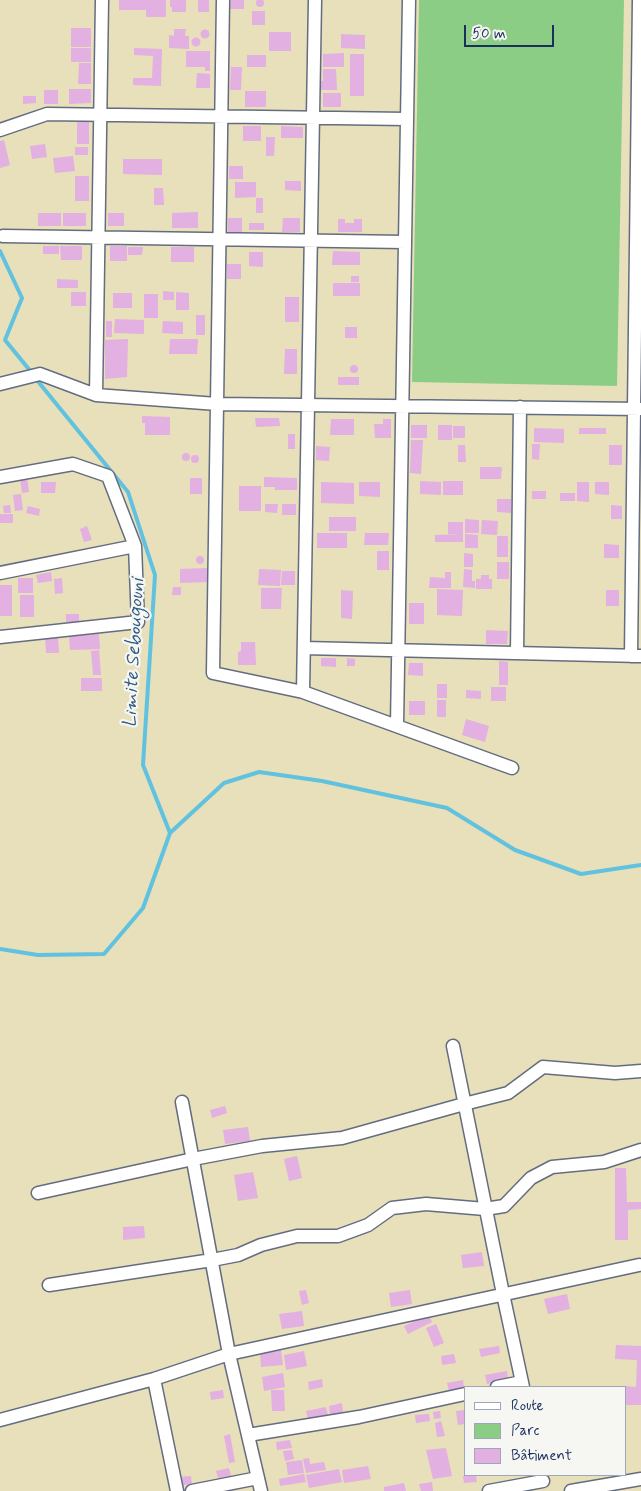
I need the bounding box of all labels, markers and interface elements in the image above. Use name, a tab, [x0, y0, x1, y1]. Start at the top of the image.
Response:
scale bar	[466, 15, 556, 47]
text: 50 m	[472, 24, 506, 44]
water label: Limite Sebougouni	[120, 578, 150, 728]
legend	[463, 1386, 626, 1476]
text: Route	[511, 1396, 544, 1416]
text: Parc	[511, 1421, 539, 1441]
text: Bâtiment	[511, 1446, 572, 1466]

